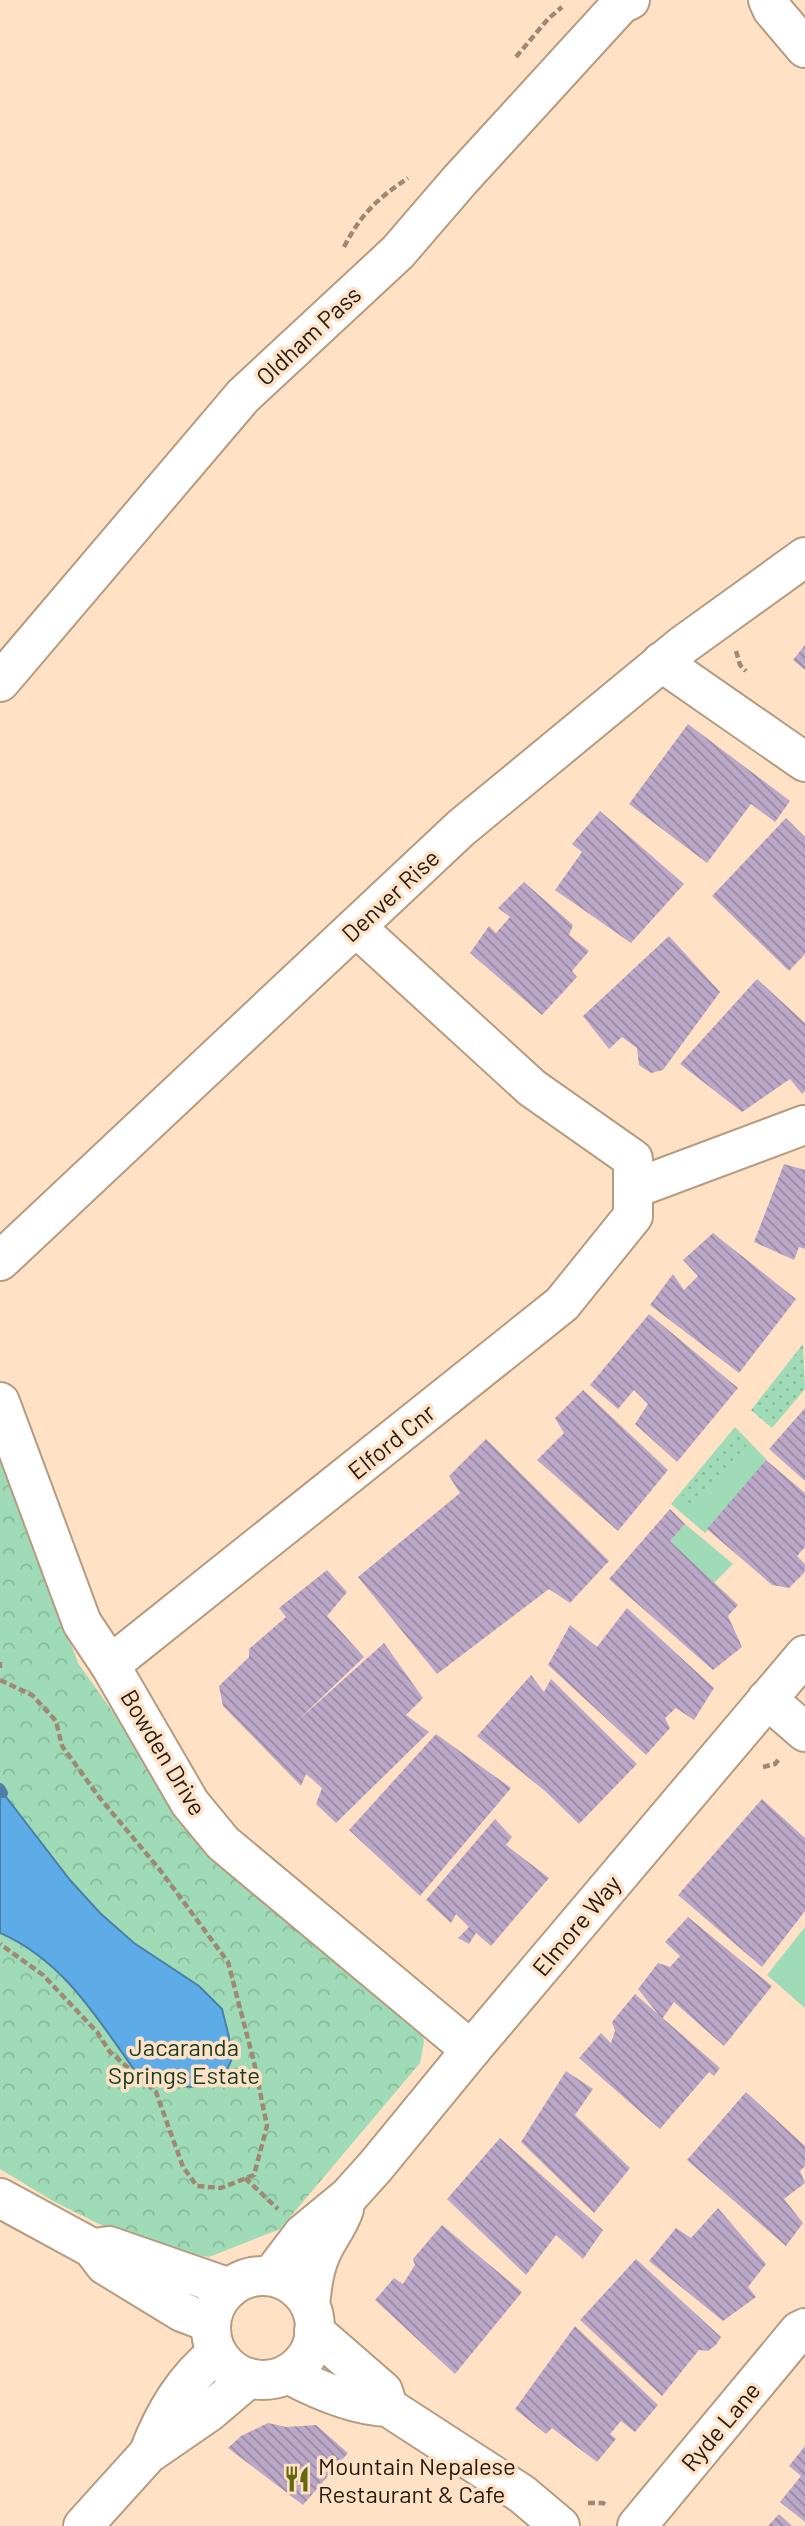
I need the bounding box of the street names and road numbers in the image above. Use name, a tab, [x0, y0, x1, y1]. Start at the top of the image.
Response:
street label: Oldham Pass	[250, 279, 366, 391]
street label: Denver Rise	[335, 843, 445, 947]
street label: Elford Cnr	[342, 1397, 440, 1485]
street label: Bowden Drive	[115, 1684, 213, 1820]
street label: Elmore Way	[526, 1869, 626, 1981]
street label: Ryde Lane	[674, 2376, 766, 2476]

